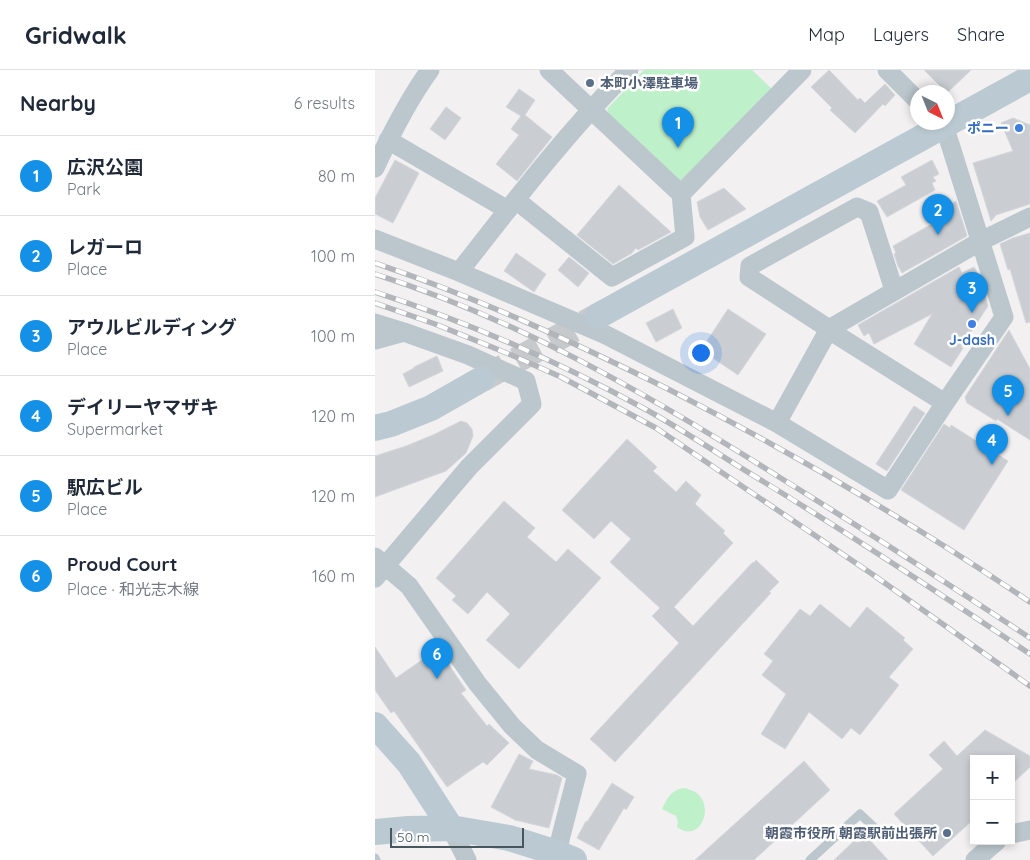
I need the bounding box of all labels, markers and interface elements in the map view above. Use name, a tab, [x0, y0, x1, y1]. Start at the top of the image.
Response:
text: Gridwalk	[25, 20, 127, 50]
text: Map	[808, 23, 845, 46]
text: Layers	[873, 23, 929, 46]
text: Share	[957, 23, 1005, 46]
place label: 本町小澤駐車場	[600, 74, 698, 92]
marker: 本町小澤駐車場	[584, 77, 596, 89]
north arrow	[910, 85, 955, 130]
text: Nearby	[20, 90, 96, 116]
text: 6 results	[294, 93, 355, 113]
pin: 1	[662, 107, 694, 148]
place label: ポニー	[967, 119, 1009, 137]
marker: ポニー	[1013, 122, 1025, 134]
text: 広沢公園	[67, 155, 143, 179]
text: 1	[33, 166, 39, 186]
text: 80 m	[318, 166, 355, 186]
text: Park	[67, 179, 101, 199]
pin: 2	[922, 194, 954, 235]
text: レガーロ	[67, 235, 143, 259]
text: 2	[31, 246, 41, 266]
text: 100 m	[311, 246, 355, 266]
text: Place	[67, 259, 107, 279]
pin: 3	[956, 272, 988, 313]
text: アウルビルディング	[67, 315, 237, 339]
marker: J-dash	[966, 318, 978, 330]
text: 3	[32, 326, 40, 346]
text: 100 m	[311, 326, 355, 346]
place label: J-dash	[949, 331, 995, 349]
text: Place	[67, 339, 107, 359]
your location	[688, 340, 714, 366]
pin: 5	[992, 375, 1024, 416]
text: デイリーヤマザキ	[67, 395, 219, 419]
text: 4	[31, 406, 41, 426]
text: 120 m	[312, 406, 355, 426]
text: Supermarket	[67, 419, 163, 439]
pin: 4	[976, 424, 1008, 465]
text: 駅広ビル	[67, 475, 143, 499]
text: 5	[31, 486, 41, 506]
text: 120 m	[312, 486, 355, 506]
text: Place	[67, 499, 107, 519]
text: Proud Court	[67, 552, 178, 576]
text: 6	[32, 566, 40, 586]
text: 160 m	[312, 566, 355, 586]
text: Place · 和光志木線	[67, 579, 199, 599]
pin: 6	[421, 638, 453, 679]
map controls	[970, 755, 1015, 845]
button: +	[970, 755, 1015, 800]
button: −	[970, 800, 1015, 845]
place label: 朝霞市役所 朝霞駅前出張所	[765, 824, 937, 842]
scale bar	[390, 825, 524, 848]
marker: 朝霞市役所 朝霞駅前出張所	[941, 827, 953, 839]
text: 50 m	[397, 828, 430, 846]

